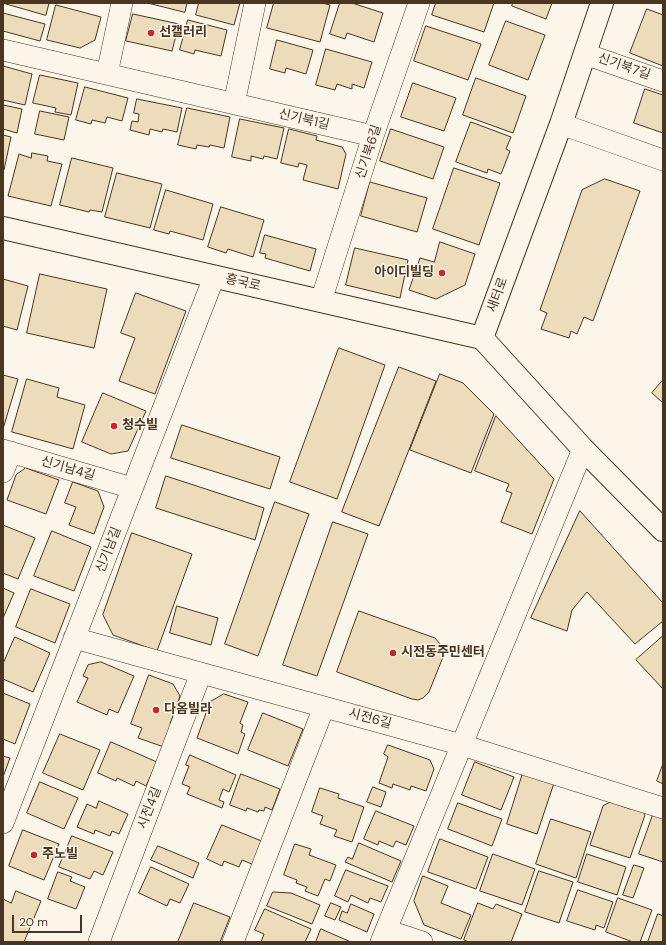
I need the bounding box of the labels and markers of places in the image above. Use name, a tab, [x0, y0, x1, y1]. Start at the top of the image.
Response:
place label: 선갤러리	[159, 25, 207, 41]
marker: 선갤러리	[146, 28, 156, 38]
place label: 아이디빌딩	[374, 265, 434, 281]
marker: 아이디빌딩	[437, 268, 447, 278]
place label: 청수빌	[122, 418, 158, 434]
marker: 청수빌	[109, 421, 119, 431]
place label: 시전동주민센터	[401, 645, 485, 661]
marker: 시전동주민센터	[388, 648, 398, 658]
place label: 다옴빌라	[164, 702, 212, 718]
marker: 다옴빌라	[151, 705, 161, 715]
place label: 주노빌	[42, 847, 78, 863]
marker: 주노빌	[29, 850, 39, 860]

